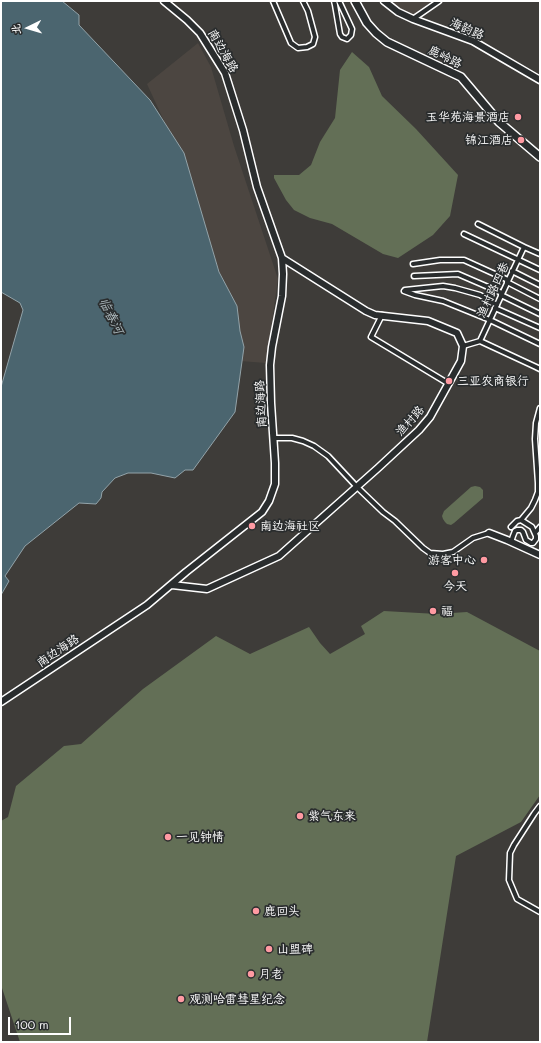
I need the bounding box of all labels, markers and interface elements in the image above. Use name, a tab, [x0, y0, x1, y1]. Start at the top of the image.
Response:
north arrow	[8, 8, 48, 48]
street label: 海韵路	[448, 15, 486, 43]
text: 北	[8, 23, 23, 35]
street label: 南边海路	[205, 27, 241, 75]
street label: 鹿岭路	[426, 43, 464, 71]
place label: 玉华苑海景酒店	[426, 110, 510, 124]
marker: 玉华苑海景酒店	[513, 112, 523, 122]
place label: 锦江酒店	[465, 133, 513, 147]
marker: 锦江酒店	[516, 135, 526, 145]
street label: 渔村路四巷	[474, 260, 512, 320]
water label: 临春河	[95, 295, 127, 337]
place label: 三亚农商银行	[457, 374, 529, 388]
marker: 三亚农商银行	[444, 376, 454, 386]
street label: 南边海路	[253, 380, 269, 428]
street label: 渔村路	[393, 403, 427, 439]
place label: 南边海社区	[260, 519, 320, 533]
marker: 南边海社区	[247, 521, 257, 531]
place label: 游客中心	[428, 553, 476, 567]
marker: 游客中心	[479, 555, 489, 565]
marker: 今天	[450, 568, 460, 578]
place label: 今天	[443, 579, 467, 593]
place label: 福	[441, 604, 453, 618]
marker: 福	[428, 606, 438, 616]
street label: 南边海路	[34, 632, 82, 670]
place label: 紫气东来	[308, 809, 356, 823]
marker: 紫气东来	[295, 811, 305, 821]
place label: 一见钟情	[176, 830, 224, 844]
marker: 一见钟情	[163, 832, 173, 842]
place label: 鹿回头	[264, 904, 300, 918]
marker: 鹿回头	[251, 906, 261, 916]
place label: 山盟碑	[277, 942, 313, 956]
marker: 山盟碑	[264, 944, 274, 954]
place label: 月老	[259, 967, 283, 981]
marker: 月老	[246, 969, 256, 979]
place label: 观测哈雷彗星纪念	[189, 992, 285, 1006]
marker: 观测哈雷彗星纪念	[176, 994, 186, 1004]
scale bar	[10, 1009, 73, 1035]
text: 100 m	[15, 1016, 49, 1032]

